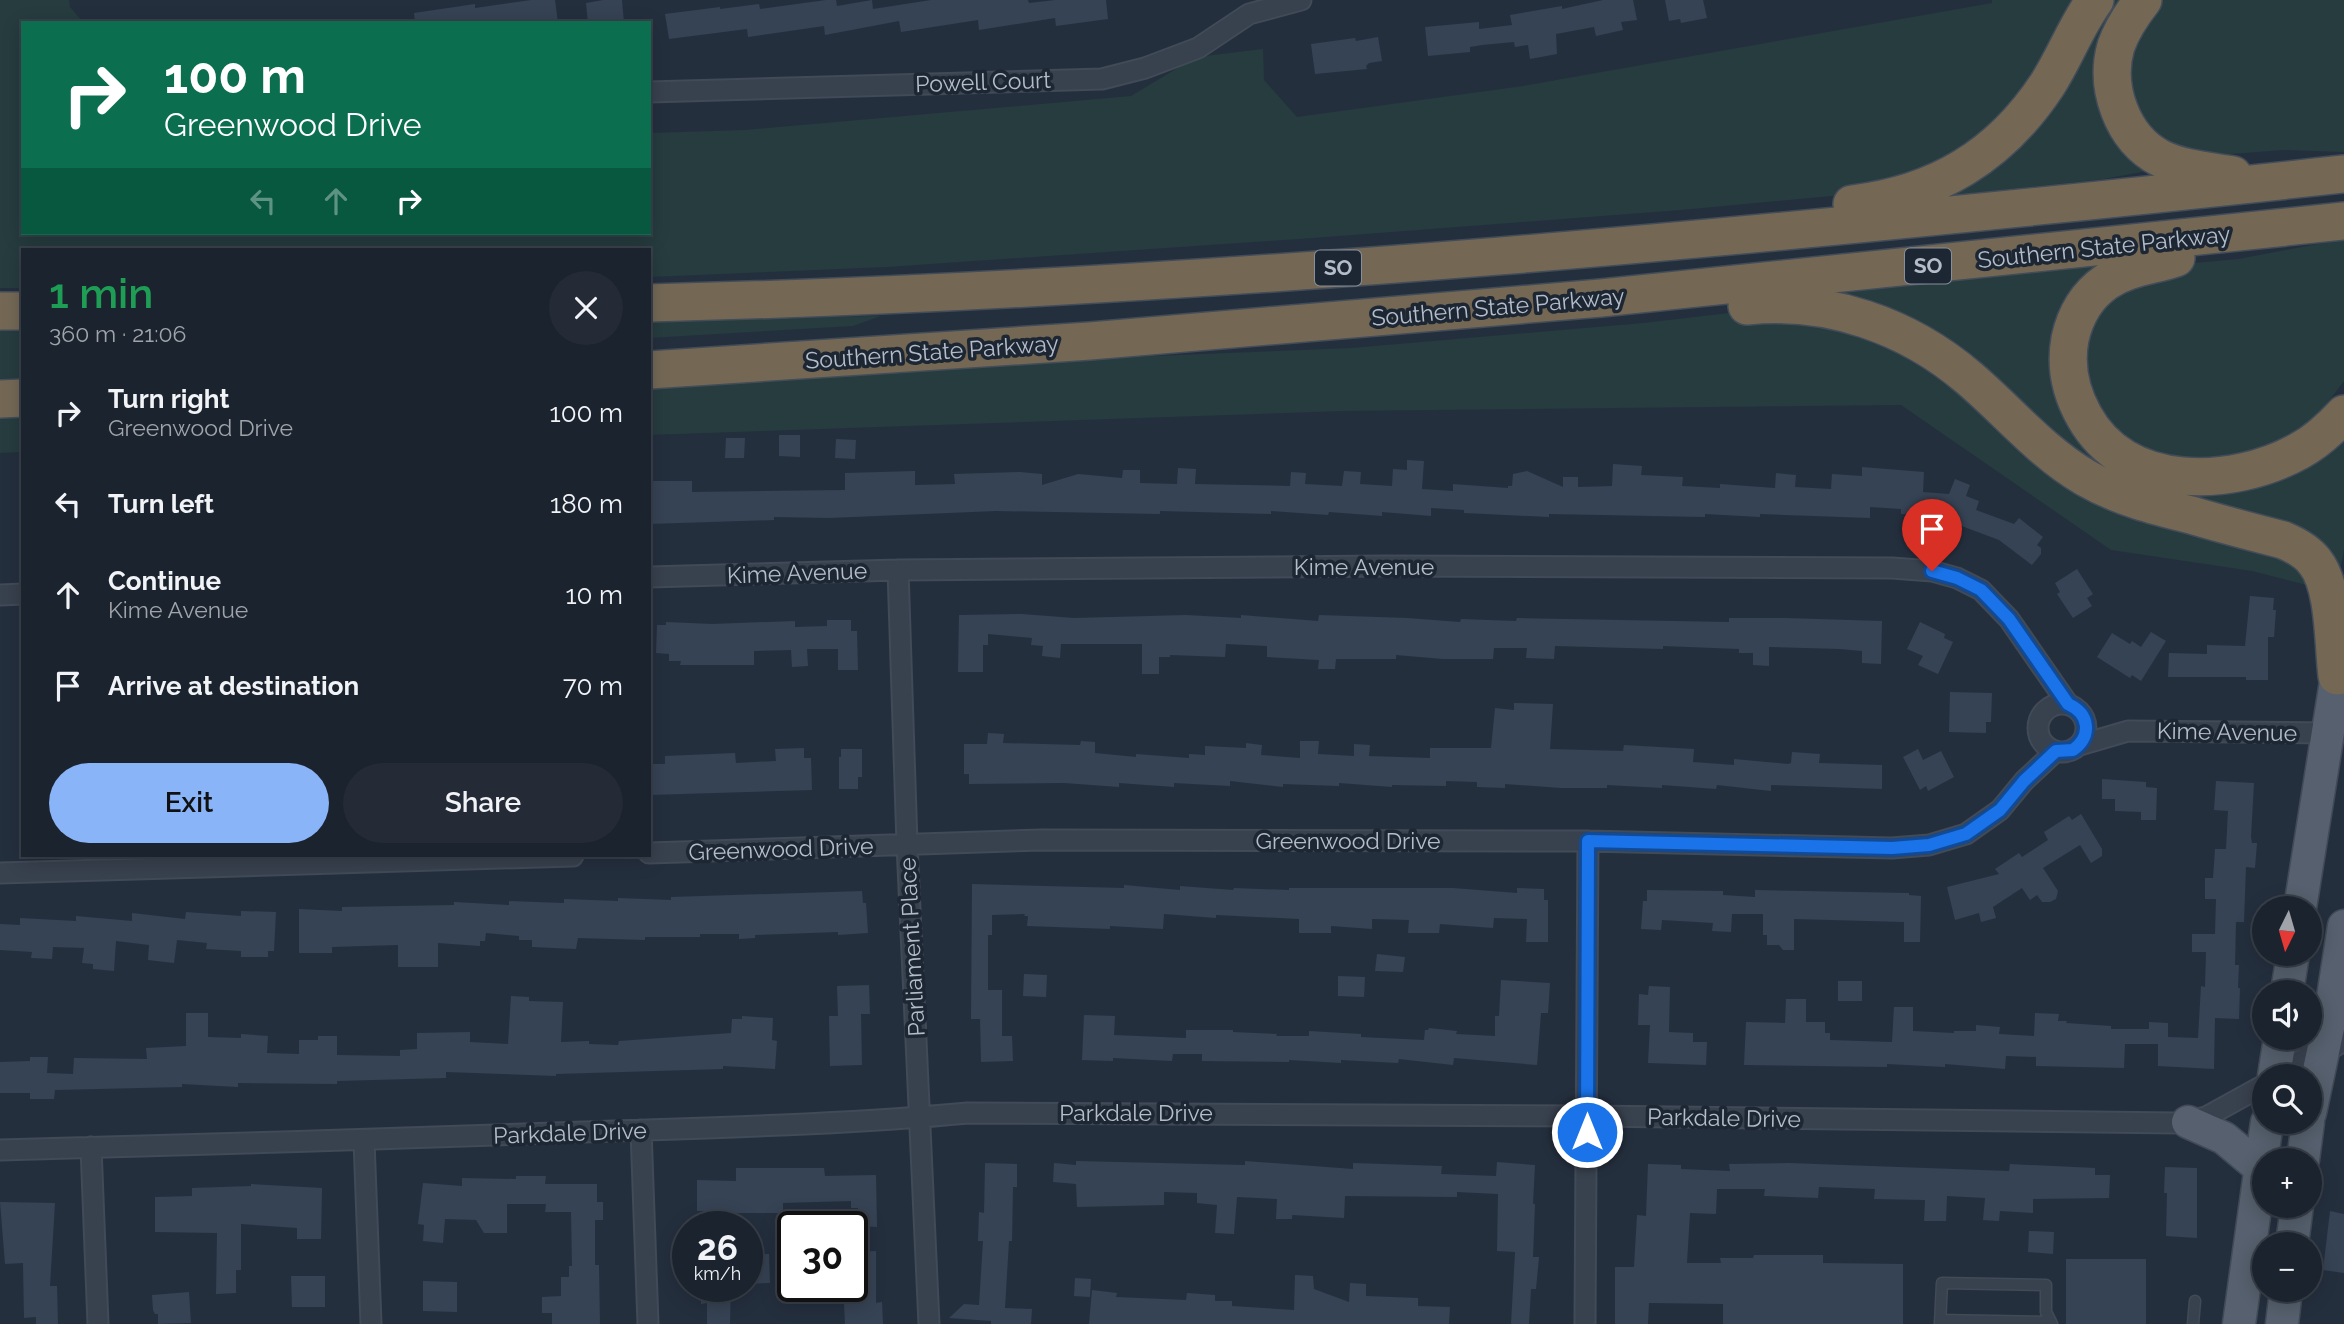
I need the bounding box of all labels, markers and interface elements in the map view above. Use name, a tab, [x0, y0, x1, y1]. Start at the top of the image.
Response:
text: 100 m	[164, 47, 306, 104]
icon: right	[49, 49, 140, 140]
street label: Powell Court	[915, 66, 1052, 97]
text: Greenwood Drive	[164, 106, 421, 143]
icon: left	[244, 182, 282, 220]
icon: ahead	[317, 182, 355, 220]
icon: right	[390, 182, 428, 220]
street label: Southern State Parkway	[1976, 220, 2232, 273]
road number: SO	[1905, 248, 1951, 284]
road number: SO	[1315, 250, 1361, 286]
text: 1 min	[49, 269, 153, 318]
button: close	[549, 271, 623, 345]
street label: Southern State Parkway	[1370, 282, 1626, 331]
text: 360 m · 21:06	[49, 320, 186, 347]
street label: Southern State Parkway	[804, 329, 1060, 374]
text: Turn right	[108, 384, 229, 414]
icon: right	[49, 394, 87, 432]
text: 100 m	[550, 398, 623, 428]
text: Greenwood Drive	[108, 414, 293, 441]
icon: left	[49, 485, 87, 523]
text: Turn left	[108, 489, 214, 519]
text: 180 m	[550, 489, 623, 519]
pin	[1902, 499, 1962, 571]
icon: arrive	[1913, 510, 1951, 548]
street label: Kime Avenue	[1294, 553, 1434, 580]
street label: Kime Avenue	[726, 557, 868, 588]
text: Continue	[108, 566, 221, 596]
icon: ahead	[49, 576, 87, 614]
text: 10 m	[565, 580, 623, 610]
text: Kime Avenue	[108, 596, 248, 623]
icon: arrive	[49, 667, 87, 705]
text: Arrive at destination	[108, 671, 359, 701]
text: 70 m	[563, 671, 623, 701]
street label: Kime Avenue	[2157, 717, 2297, 746]
button: Exit	[49, 763, 329, 843]
button: Share	[343, 763, 623, 843]
street label: Greenwood Drive	[1255, 827, 1441, 854]
street label: Greenwood Drive	[688, 832, 874, 865]
street label: Parliament Place	[893, 857, 930, 1037]
north arrow	[2252, 896, 2322, 966]
map controls	[2252, 896, 2322, 1302]
button: sound	[2252, 980, 2322, 1050]
button: search	[2252, 1064, 2322, 1134]
position arrow	[1550, 1095, 1624, 1169]
street label: Parkdale Drive	[1059, 1099, 1213, 1126]
street label: Parkdale Drive	[1647, 1103, 1801, 1132]
street label: Parkdale Drive	[493, 1116, 647, 1149]
button: +	[2252, 1148, 2322, 1218]
speed limit sign: 30	[777, 1211, 868, 1302]
text: 26	[697, 1227, 738, 1268]
button: −	[2252, 1232, 2322, 1302]
text: km/h	[694, 1263, 741, 1284]

